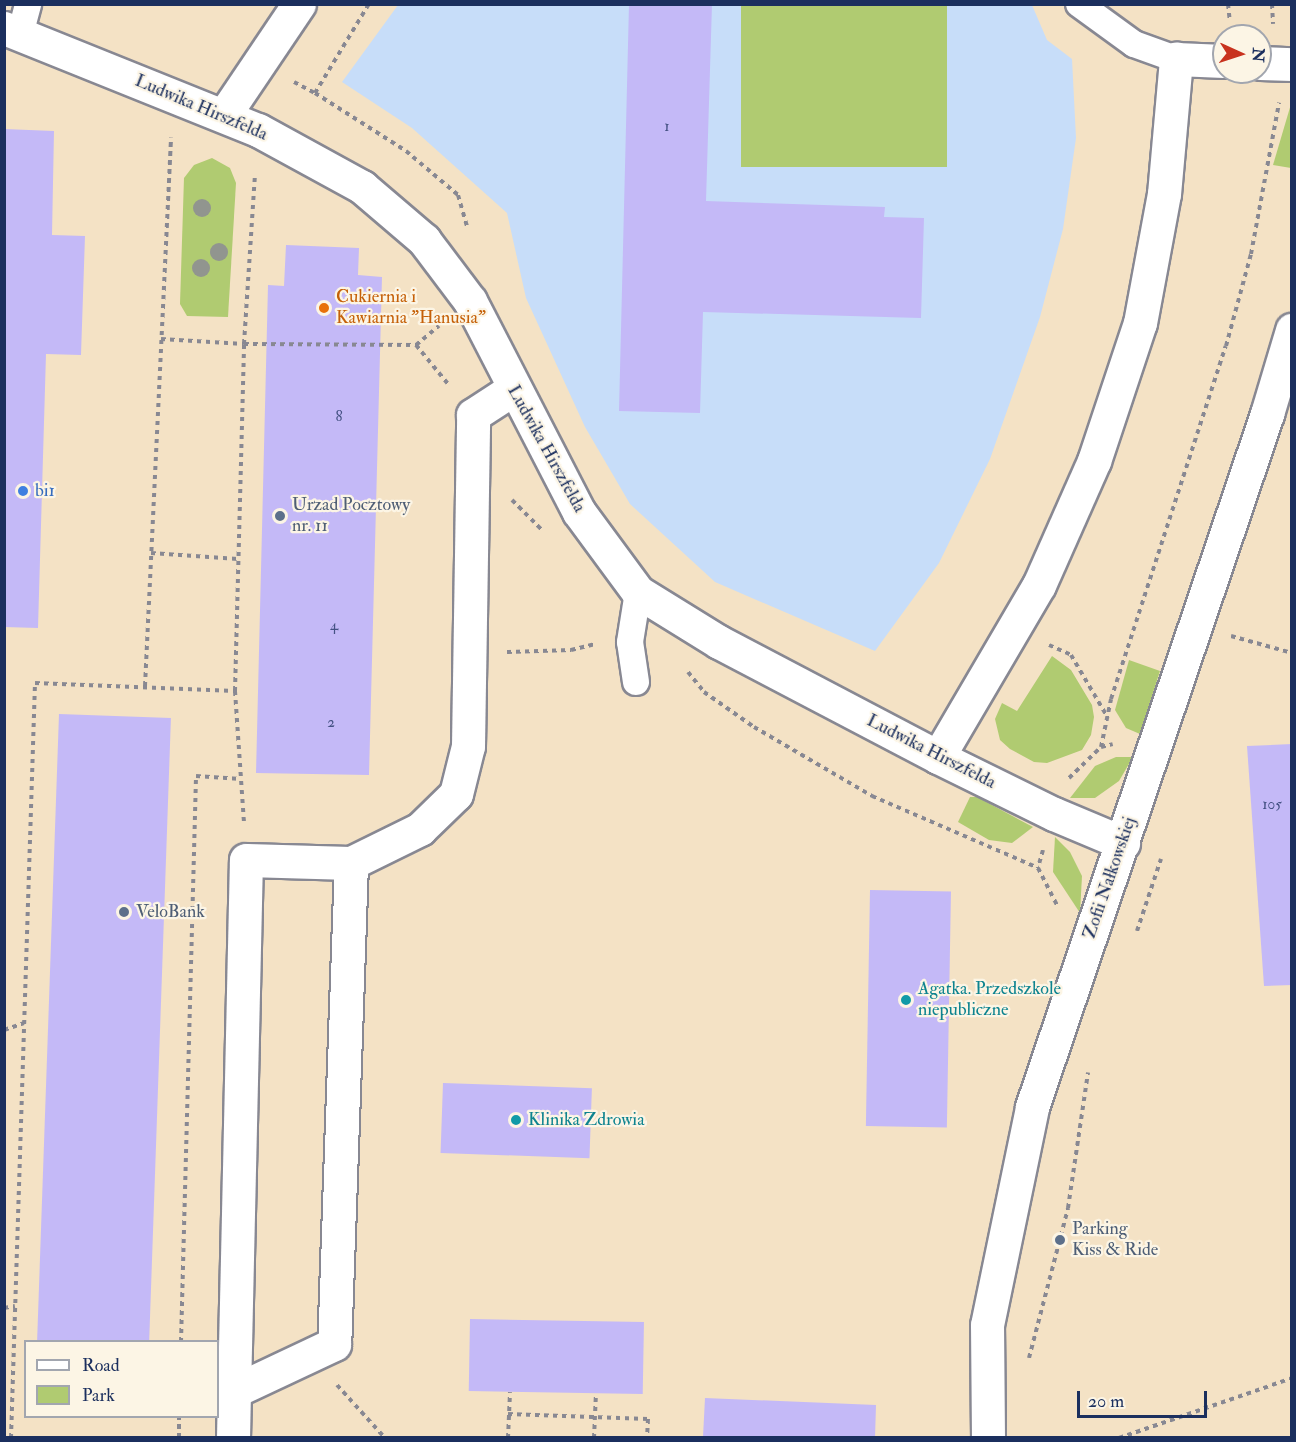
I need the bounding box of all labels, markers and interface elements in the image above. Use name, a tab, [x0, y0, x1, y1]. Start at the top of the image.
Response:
north arrow	[1212, 24, 1272, 84]
text: N	[1248, 47, 1268, 63]
street label: Ludwika Hirszfelda	[131, 70, 271, 146]
house number: 1	[664, 118, 670, 136]
place label: Cukiernia i Kawiarnia "Hanusia"	[336, 287, 486, 330]
marker: Cukiernia i Kawiarnia "Hanusia"	[317, 301, 331, 315]
street label: Ludwika Hirszfelda	[502, 382, 590, 516]
house number: 8	[335, 408, 343, 426]
place label: bi1	[35, 480, 55, 502]
marker: bi1	[16, 484, 30, 498]
place label: Urzad Pocztowy nr. 11	[292, 495, 410, 538]
marker: Urzad Pocztowy nr. 11	[273, 509, 287, 523]
house number: 4	[330, 617, 338, 635]
street label: Ludwika Hirszfelda	[863, 710, 999, 794]
house number: 2	[327, 714, 335, 732]
house number: 105	[1262, 796, 1282, 814]
street label: Zofii Nałkowskiej	[1079, 814, 1141, 942]
place label: VeloBank	[136, 901, 205, 923]
marker: VeloBank	[117, 905, 131, 919]
place label: Agatka. Przedszkole niepubliczne	[918, 979, 1061, 1022]
marker: Agatka. Przedszkole niepubliczne	[899, 993, 913, 1007]
place label: Klinika Zdrowia	[528, 1109, 645, 1131]
marker: Klinika Zdrowia	[509, 1113, 523, 1127]
place label: Parking Kiss & Ride	[1072, 1219, 1158, 1262]
marker: Parking Kiss & Ride	[1053, 1233, 1067, 1247]
legend	[24, 1340, 219, 1418]
text: Road	[82, 1354, 120, 1377]
scale bar	[1080, 1379, 1210, 1417]
text: Park	[82, 1384, 115, 1407]
text: 20 m	[1088, 1390, 1124, 1413]

